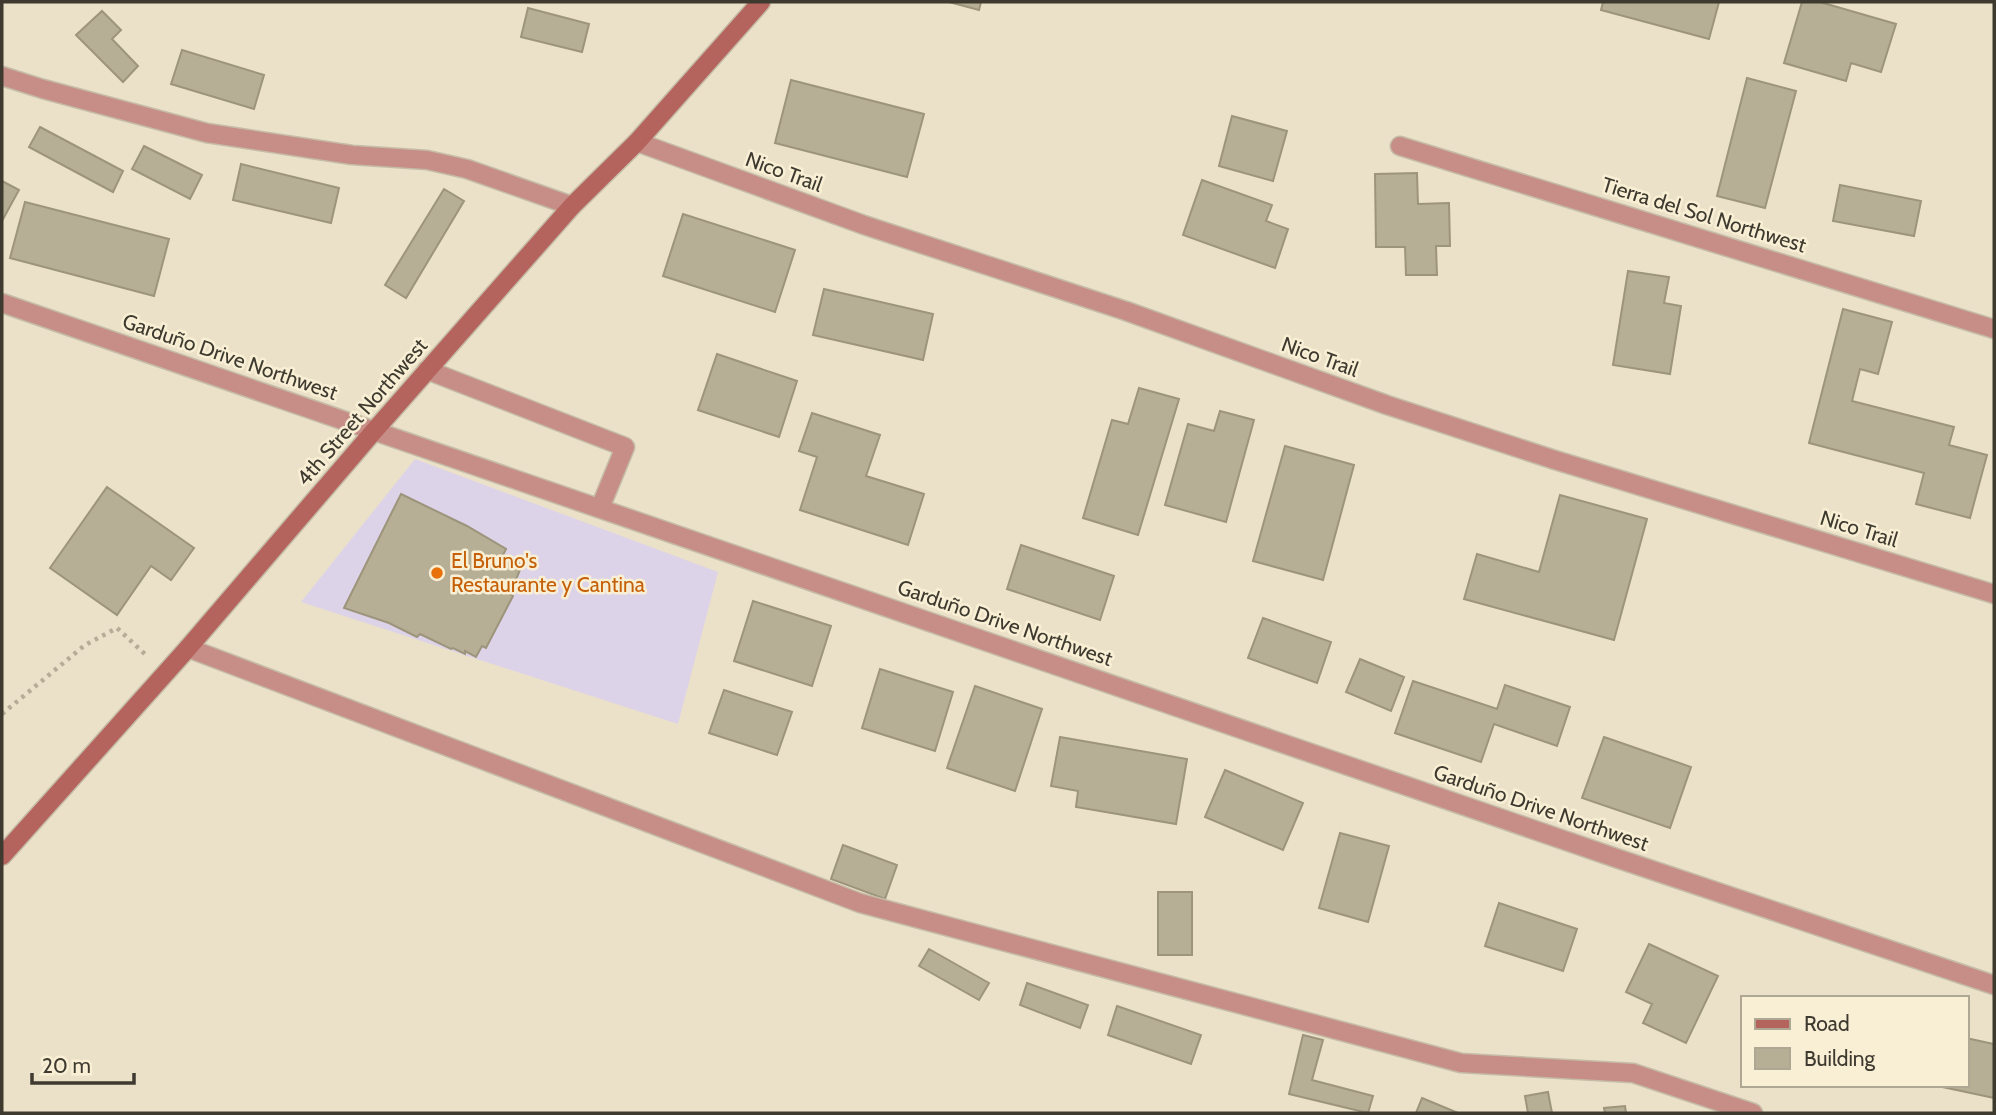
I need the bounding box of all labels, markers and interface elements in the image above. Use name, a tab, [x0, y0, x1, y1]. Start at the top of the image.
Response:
street label: Nico Trail	[742, 146, 826, 197]
street label: Tierra del Sol Northwest	[1599, 172, 1809, 258]
street label: Garduño Drive Northwest	[119, 308, 341, 405]
street label: Nico Trail	[1278, 331, 1362, 382]
street label: 4th Street Northwest	[291, 333, 432, 490]
street label: Nico Trail	[1817, 505, 1901, 552]
place label: El Bruno's Restaurante y Cantina	[451, 548, 645, 597]
marker: El Bruno's Restaurante y Cantina	[429, 565, 445, 581]
street label: Garduño Drive Northwest	[894, 574, 1116, 671]
street label: Garduño Drive Northwest	[1430, 759, 1652, 856]
legend	[1741, 996, 1968, 1087]
text: Road	[1804, 1011, 1850, 1036]
scale bar	[32, 1042, 133, 1086]
text: Building	[1804, 1046, 1876, 1071]
text: 20 m	[42, 1053, 91, 1078]

